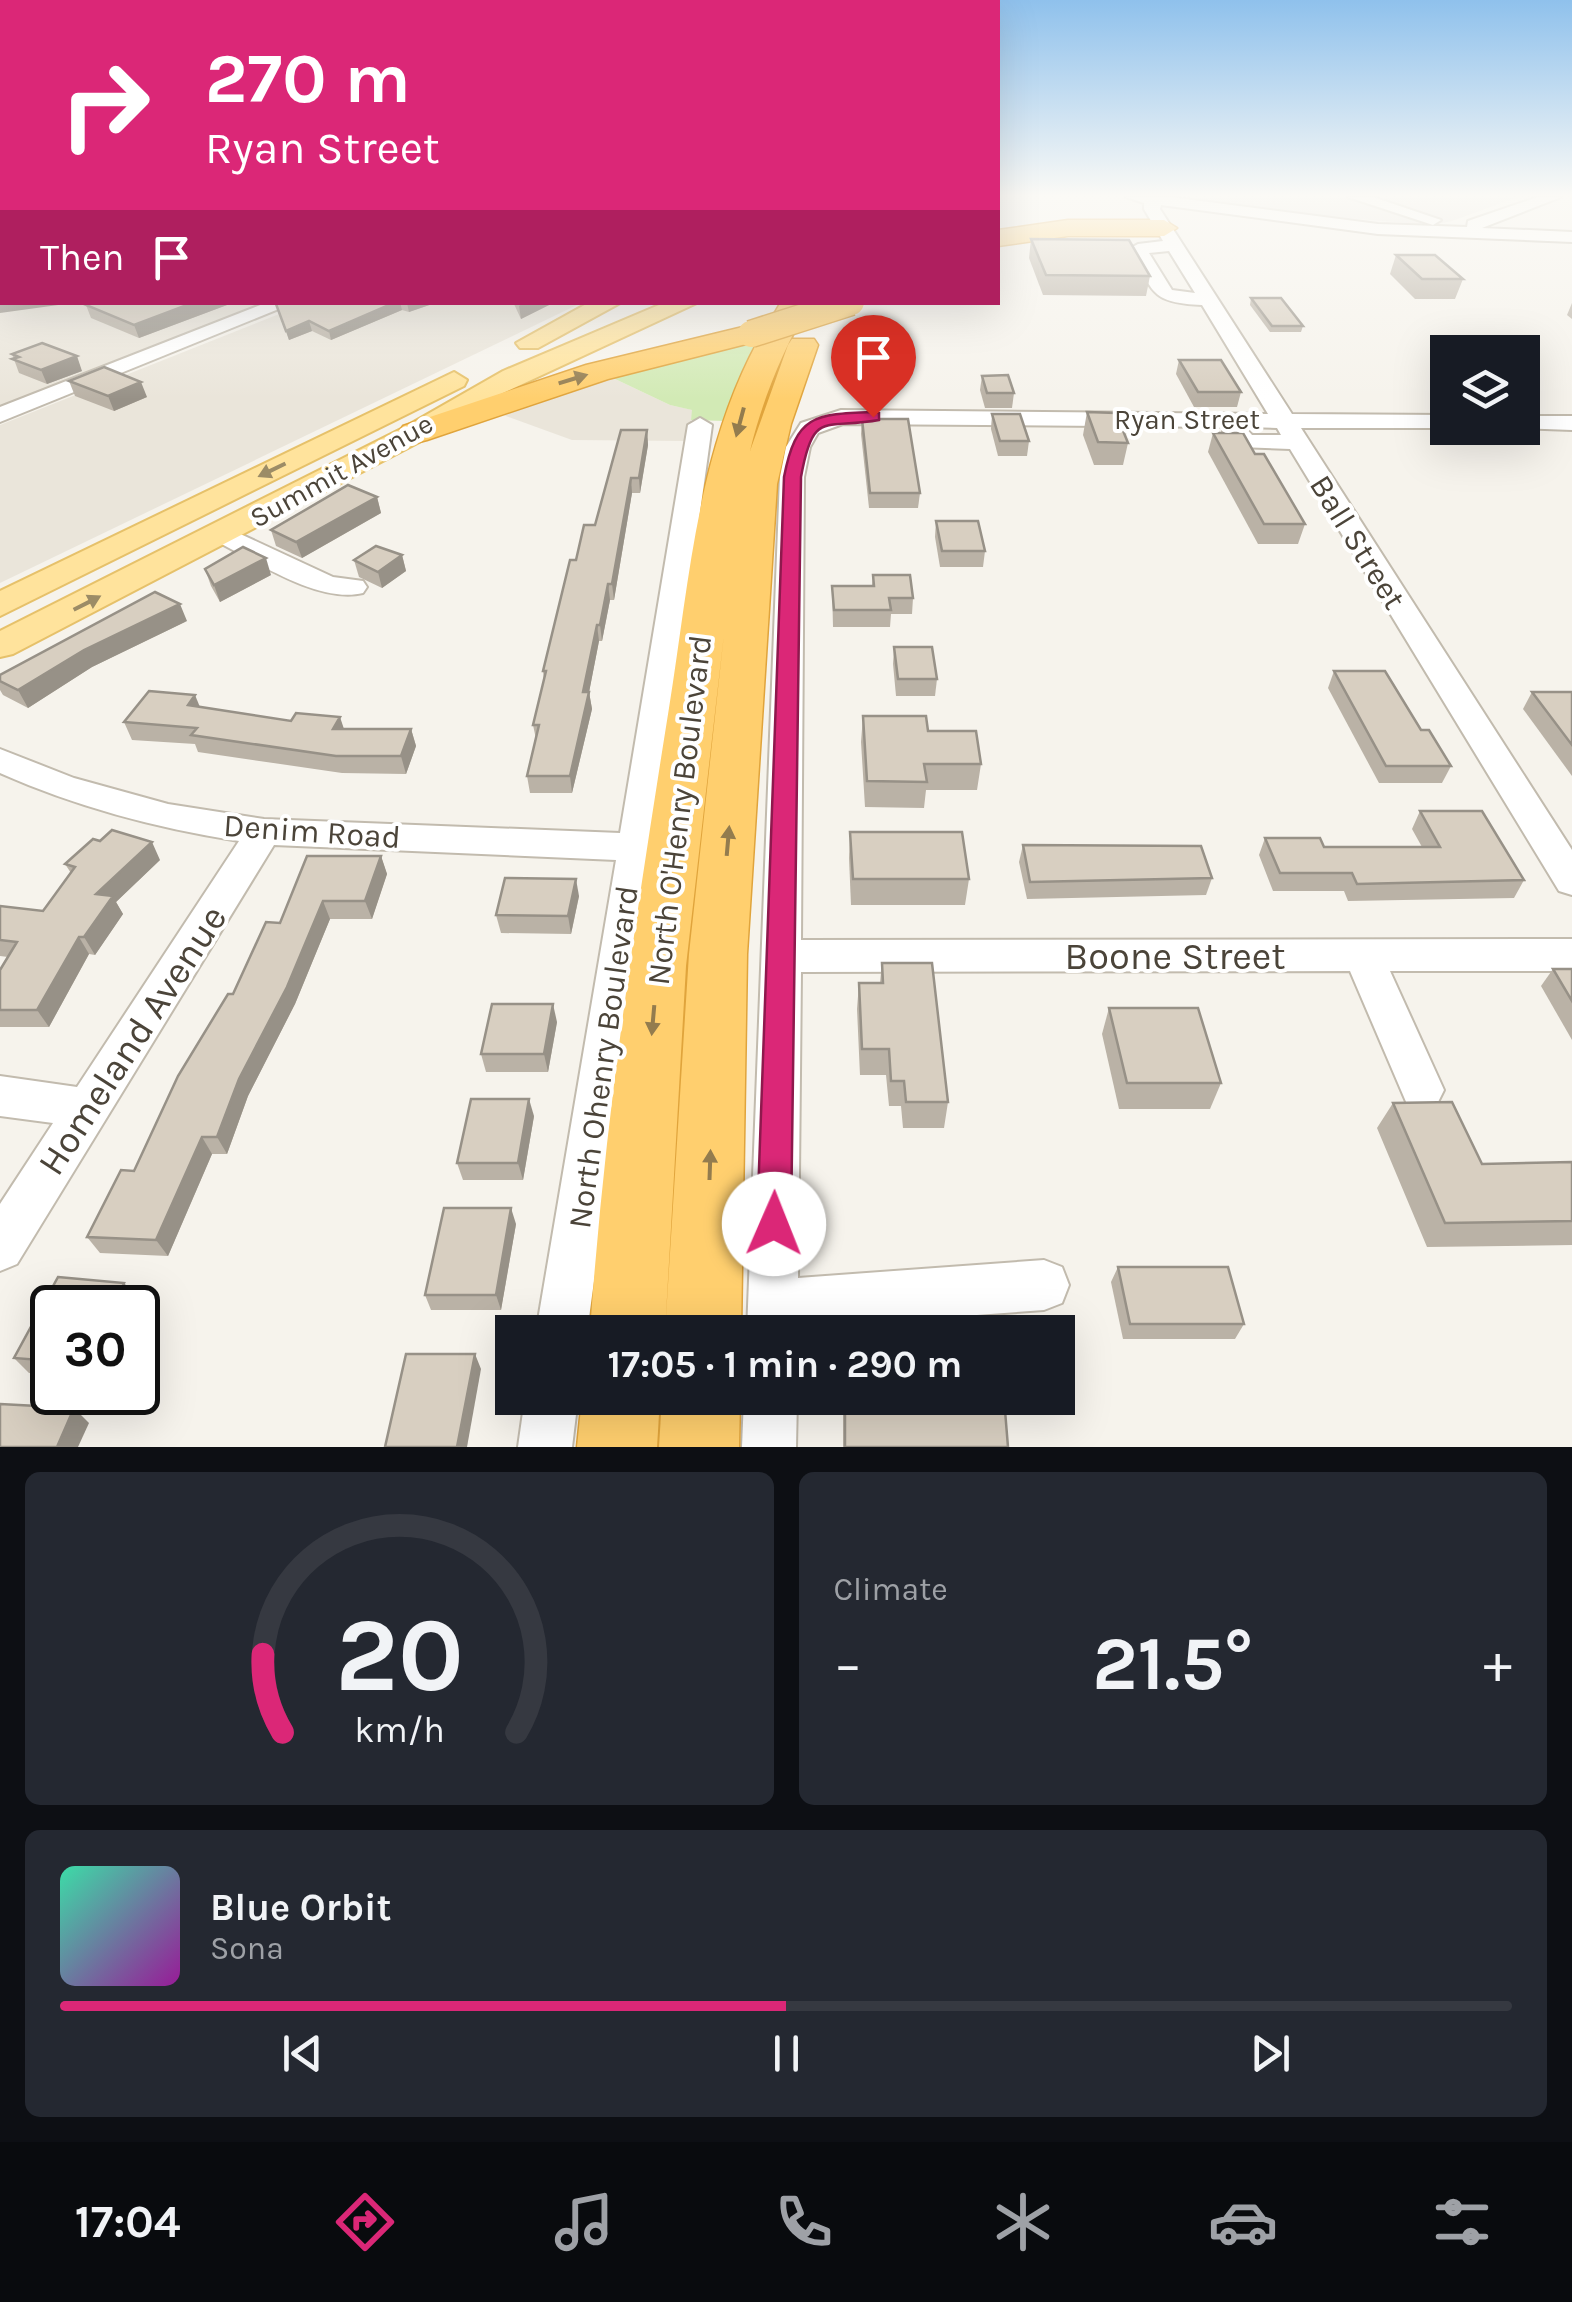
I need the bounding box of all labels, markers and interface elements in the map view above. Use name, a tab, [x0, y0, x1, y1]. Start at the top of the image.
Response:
text: 270 m	[205, 38, 411, 120]
icon: right	[40, 40, 170, 170]
text: Ryan Street	[205, 122, 440, 174]
icon: arrive	[144, 230, 199, 285]
text: Then	[40, 235, 124, 280]
pin	[831, 315, 916, 418]
icon: arrive	[846, 330, 901, 385]
map controls	[1430, 335, 1540, 445]
button: layers	[1430, 335, 1540, 445]
one-way arrow	[559, 371, 589, 386]
street label: Ryan Street	[1114, 403, 1260, 436]
street label: Summit Avenue	[244, 407, 438, 534]
one-way arrow	[732, 407, 747, 438]
one-way arrow	[257, 462, 286, 479]
street label: Ball Street	[1302, 468, 1413, 616]
one-way arrow	[73, 594, 102, 611]
street label: North O'Henry Boulevard	[640, 633, 719, 987]
street label: Denim Road	[222, 807, 402, 856]
one-way arrow	[720, 824, 736, 856]
street label: North Ohenry Boulevard	[561, 883, 646, 1231]
street label: Homeland Avenue	[28, 897, 236, 1183]
street label: Boone Street	[1065, 934, 1285, 979]
one-way arrow	[644, 1005, 660, 1037]
one-way arrow	[702, 1149, 718, 1181]
position arrow	[722, 1172, 826, 1276]
speed limit sign: 30	[30, 1285, 160, 1415]
text: 17:05 · 1 min · 290 m	[608, 1342, 962, 1387]
text: Climate	[834, 1571, 948, 1608]
text: 20	[335, 1595, 464, 1716]
text: 21.5°	[1092, 1620, 1253, 1708]
text: −	[834, 1632, 862, 1696]
text: +	[1483, 1632, 1512, 1696]
text: km/h	[354, 1709, 445, 1751]
text: Blue Orbit	[210, 1885, 391, 1930]
text: Sona	[210, 1930, 284, 1967]
icon: previous	[275, 2026, 330, 2081]
icon: pause	[759, 2026, 814, 2081]
icon: next	[1243, 2026, 1298, 2081]
icon: directions	[330, 2187, 400, 2257]
icon: music	[549, 2187, 619, 2257]
icon: phone	[769, 2187, 839, 2257]
icon: climate	[988, 2187, 1058, 2257]
icon: car	[1208, 2187, 1278, 2257]
icon: filters	[1427, 2187, 1497, 2257]
text: 17:04	[75, 2196, 181, 2248]

